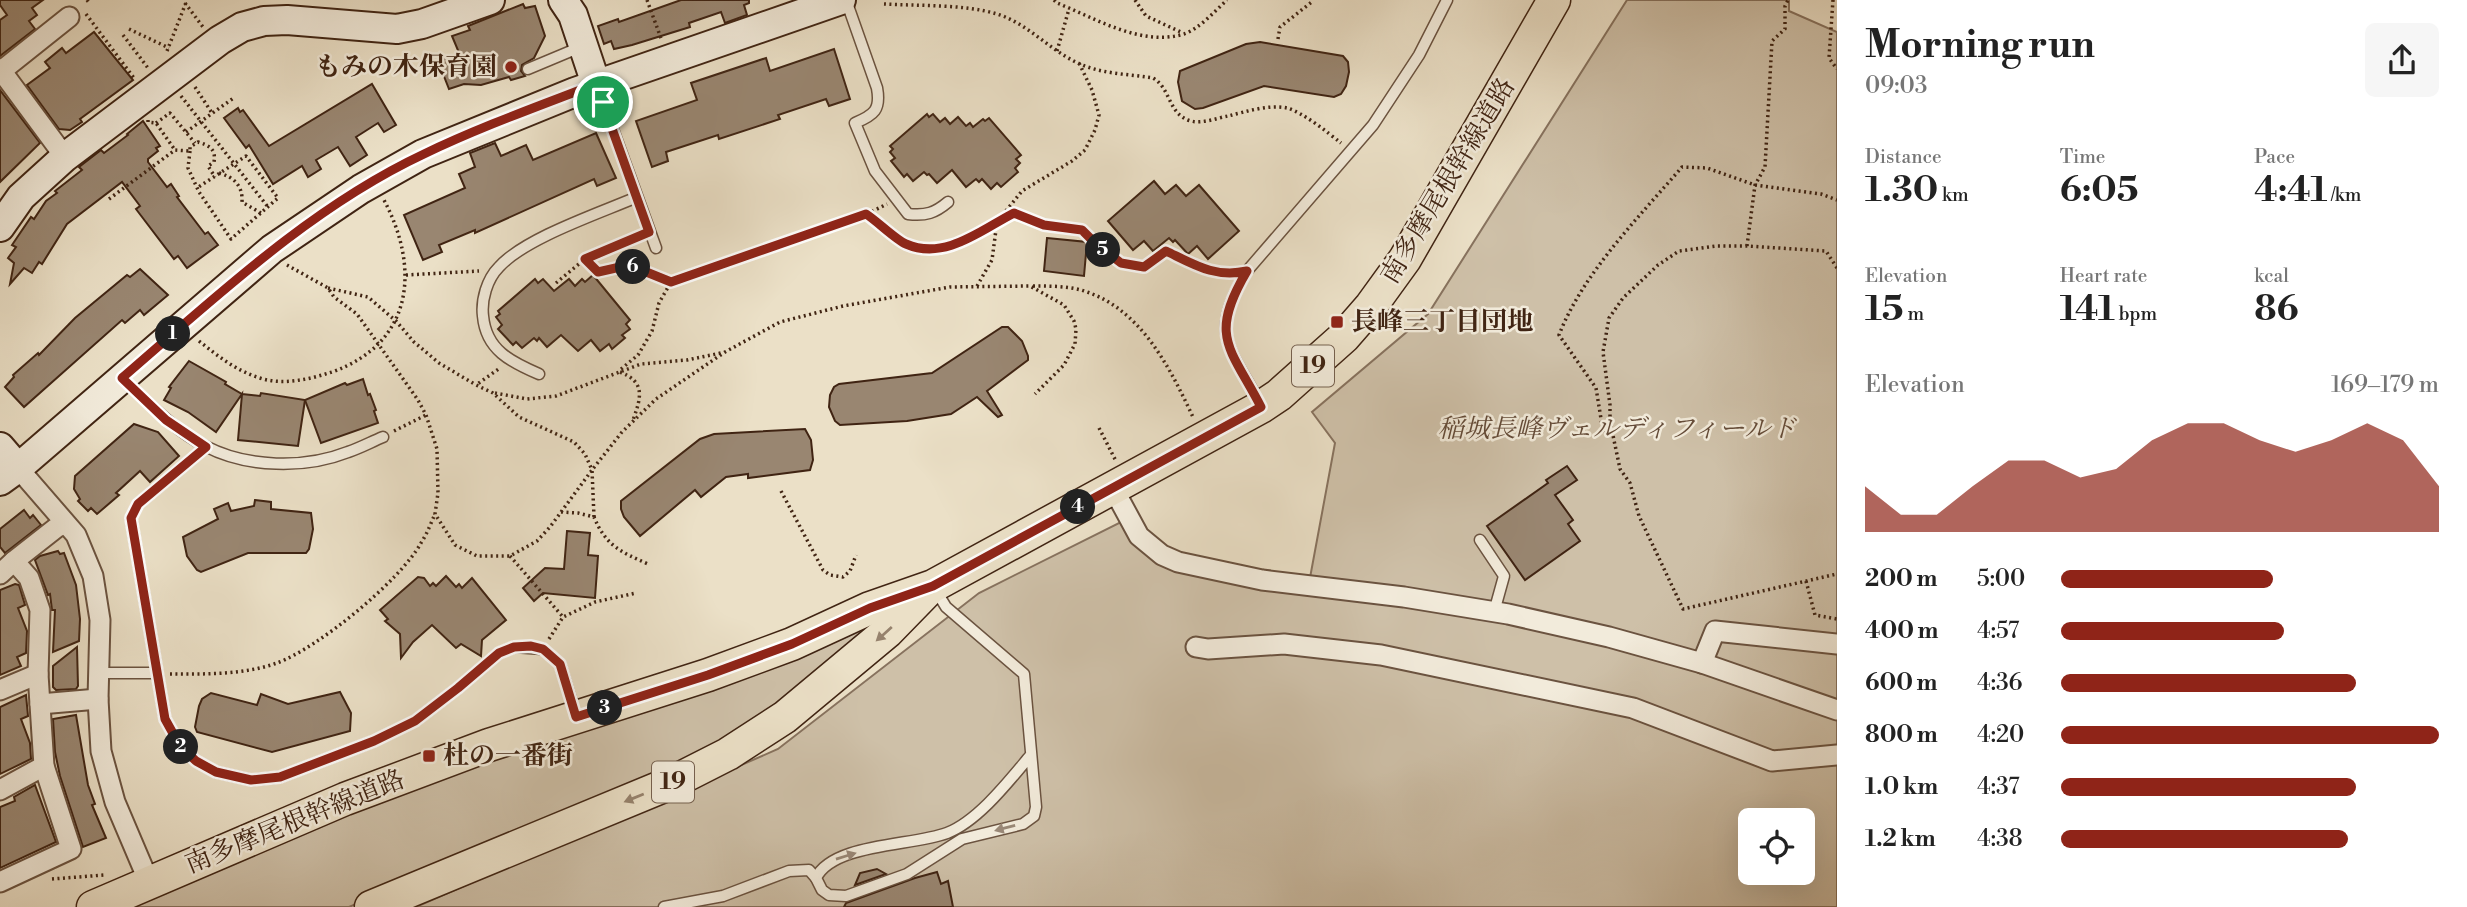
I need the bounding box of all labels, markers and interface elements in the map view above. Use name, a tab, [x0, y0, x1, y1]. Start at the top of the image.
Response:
text: Morning run	[1865, 22, 2095, 69]
button: share	[2365, 23, 2439, 97]
place label: もみの木保育園	[315, 51, 497, 83]
marker: もみの木保育園	[503, 59, 519, 75]
pin	[573, 72, 633, 132]
street label: 南多摩尾根幹線道路	[1374, 72, 1522, 290]
text: 09:03	[1865, 72, 1927, 100]
icon: arrive	[584, 83, 622, 121]
text: Distance	[1865, 145, 1942, 169]
text: Time	[2060, 145, 2105, 169]
text: Pace	[2254, 145, 2295, 169]
text: 1.30	[1865, 169, 1938, 212]
text: 6:05	[2060, 169, 2138, 212]
text: 4:41	[2254, 169, 2327, 212]
text: km	[1938, 183, 1969, 207]
text: /km	[2327, 183, 2361, 207]
pin: 5	[1086, 232, 1120, 268]
text: 5	[1097, 237, 1108, 261]
pin: 6	[616, 250, 650, 284]
text: 6	[627, 254, 638, 278]
text: Elevation	[1865, 264, 1947, 288]
text: Heart rate	[2060, 264, 2147, 288]
text: kcal	[2254, 264, 2289, 288]
text: 15	[1865, 288, 1904, 331]
text: 141	[2060, 288, 2115, 331]
text: 86	[2254, 288, 2299, 331]
text: m	[1904, 302, 1924, 326]
text: bpm	[2115, 302, 2157, 326]
place label: 長峰三丁目団地	[1351, 306, 1533, 338]
marker: 長峰三丁目団地	[1329, 314, 1345, 330]
pin: 1	[156, 316, 190, 352]
text: 1	[168, 321, 177, 345]
road number: 19	[1292, 346, 1334, 386]
text: Elevation	[1865, 371, 1965, 399]
text: 169–179 m	[2331, 371, 2439, 399]
park label: 稲城長峰ヴェルディフィールド	[1438, 413, 1797, 445]
pin: 4	[1060, 490, 1096, 524]
text: 4	[1071, 494, 1084, 518]
text: 200 m	[1865, 565, 1937, 593]
text: 5:00	[1977, 565, 2025, 593]
text: 400 m	[1865, 617, 1938, 645]
text: 4:57	[1977, 617, 2019, 645]
one-way arrow	[876, 625, 893, 641]
text: 600 m	[1865, 669, 1938, 697]
text: 4:36	[1977, 669, 2023, 697]
pin: 3	[588, 690, 622, 726]
text: 3	[599, 695, 610, 719]
text: 800 m	[1865, 721, 1938, 749]
text: 4:20	[1977, 721, 2024, 749]
pin: 2	[164, 730, 198, 764]
text: 2	[175, 734, 186, 758]
place label: 杜の一番街	[443, 740, 573, 772]
marker: 杜の一番街	[421, 748, 437, 764]
road number: 19	[652, 762, 694, 802]
street label: 南多摩尾根幹線道路	[181, 763, 409, 881]
text: 1.0 km	[1865, 773, 1938, 801]
text: 4:37	[1977, 773, 2020, 801]
one-way arrow	[624, 792, 645, 803]
map controls	[1738, 808, 1815, 885]
button: locate	[1738, 808, 1815, 885]
one-way arrow	[994, 823, 1016, 834]
text: 1.2 km	[1865, 825, 1936, 853]
text: 4:38	[1977, 825, 2023, 853]
one-way arrow	[836, 851, 857, 861]

